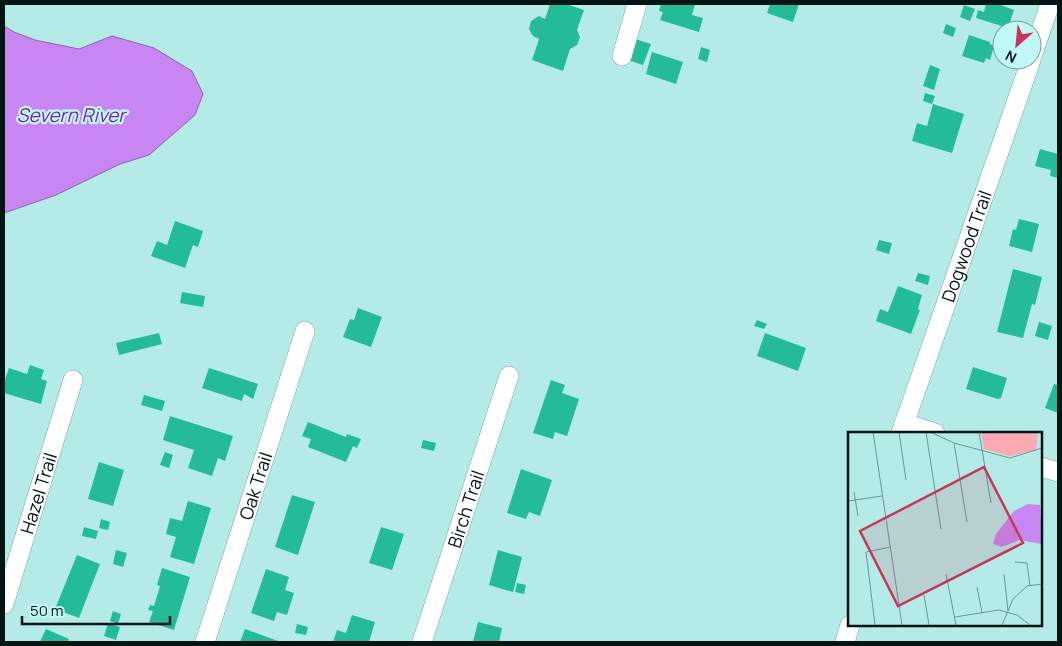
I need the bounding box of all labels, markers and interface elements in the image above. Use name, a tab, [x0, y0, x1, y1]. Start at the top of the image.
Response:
north arrow	[992, 20, 1042, 70]
text: N	[1002, 46, 1020, 68]
water label: Severn River	[17, 102, 127, 128]
street label: Dogwood Trail	[936, 187, 997, 305]
inset map	[848, 432, 1042, 626]
street label: Oak Trail	[233, 449, 277, 523]
street label: Hazel Trail	[14, 450, 62, 537]
street label: Birch Trail	[442, 467, 489, 551]
scale bar	[22, 594, 170, 626]
text: 50 m	[30, 600, 64, 621]

